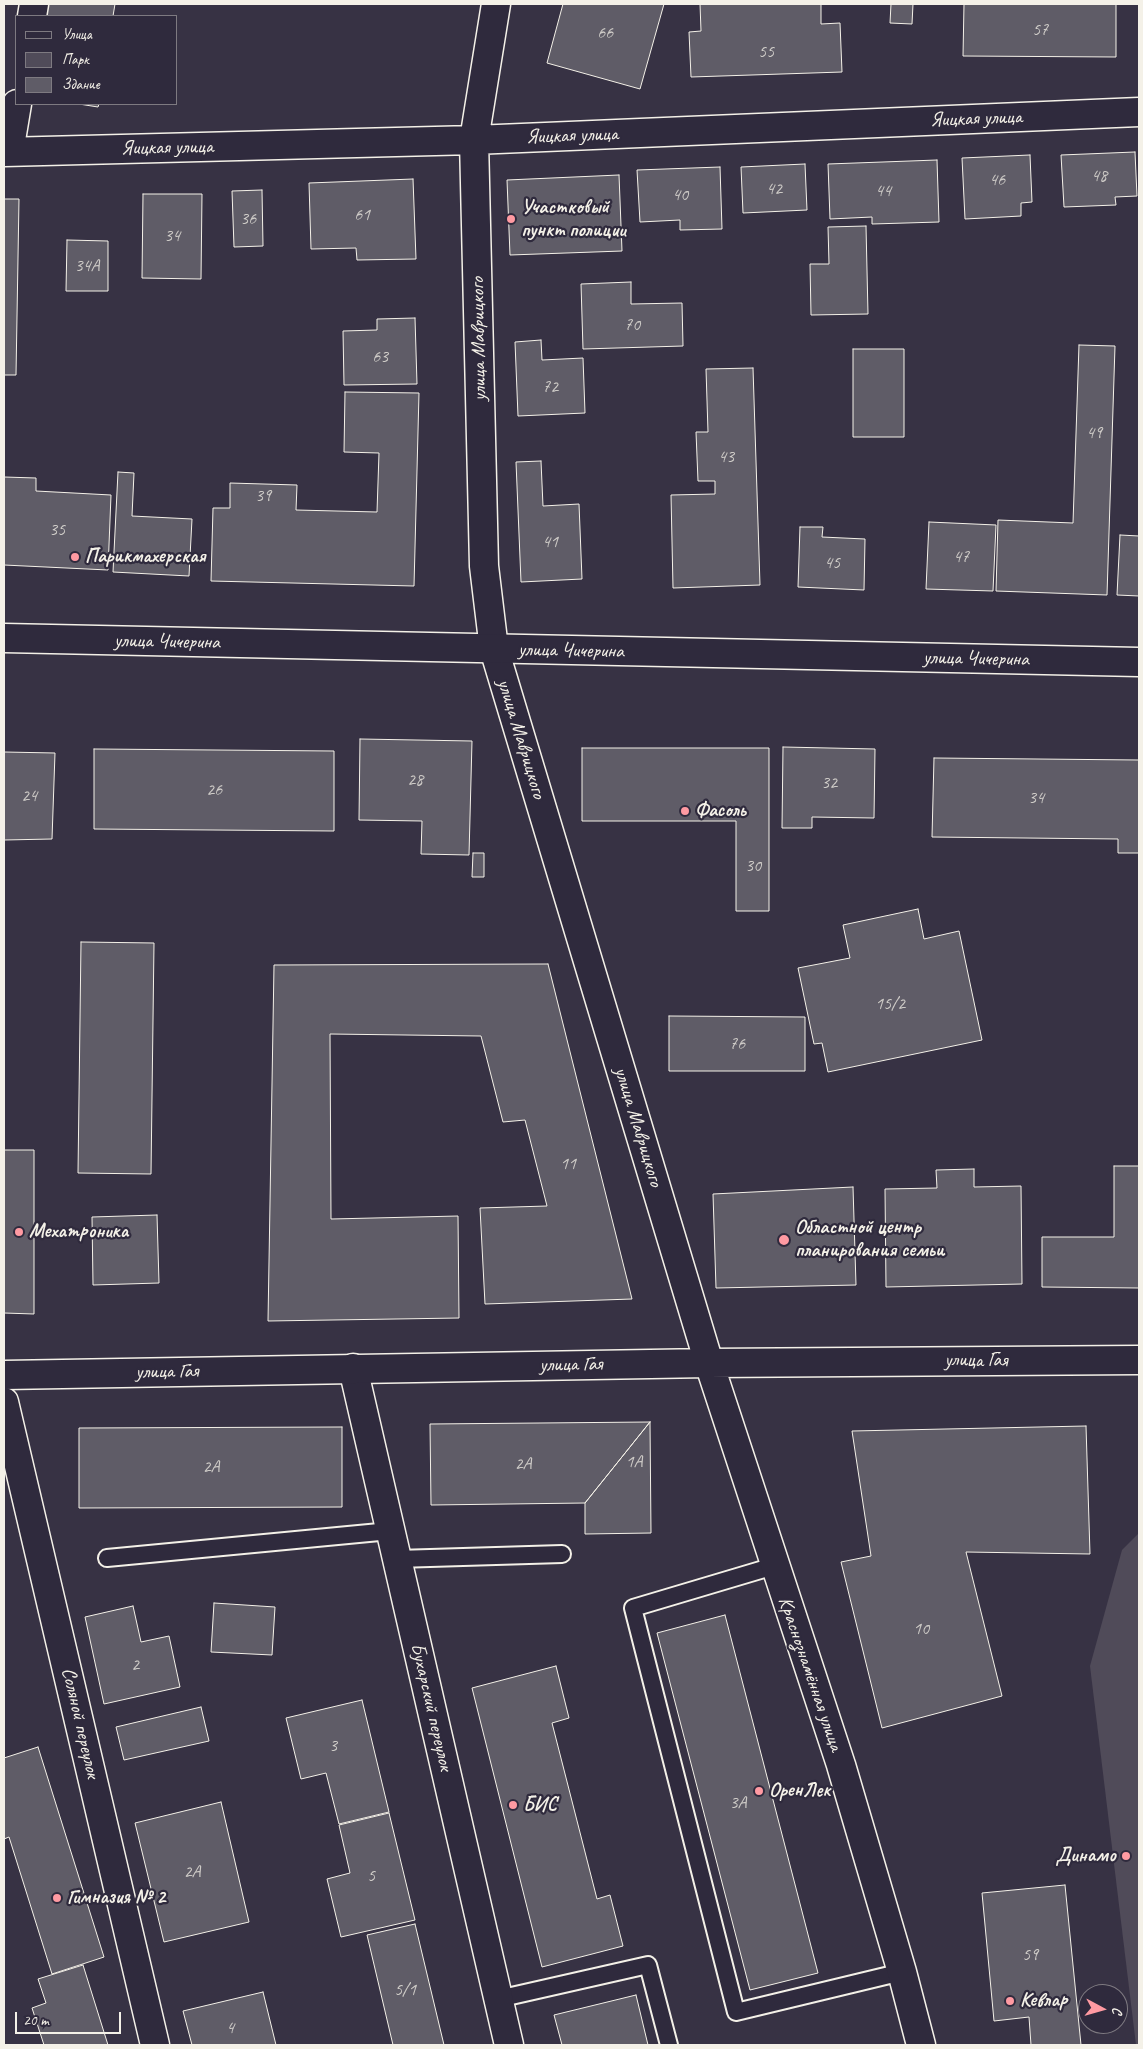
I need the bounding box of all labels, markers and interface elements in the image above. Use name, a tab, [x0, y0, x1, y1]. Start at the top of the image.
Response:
legend	[15, 15, 178, 105]
house number: 57	[1032, 19, 1048, 41]
house number: 66	[597, 22, 613, 44]
text: Улица	[62, 25, 92, 44]
house number: 55	[758, 41, 774, 63]
text: Парк	[62, 50, 89, 69]
text: Здание	[62, 75, 100, 94]
street label: Яицкая улица	[930, 105, 1022, 133]
street label: Яицкая улица	[526, 122, 618, 150]
street label: Яицкая улица	[121, 135, 213, 161]
house number: 48	[1091, 165, 1107, 187]
house number: 46	[989, 169, 1005, 191]
house number: 42	[766, 178, 782, 200]
house number: 44	[875, 180, 891, 202]
house number: 40	[672, 184, 688, 206]
place label: Участковый пункт полиции	[521, 196, 626, 243]
house number: 61	[354, 204, 370, 226]
house number: 36	[240, 208, 256, 230]
marker: Участковый пункт полиции	[505, 213, 517, 225]
house number: 34	[164, 225, 180, 247]
house number: 34А	[74, 255, 100, 277]
street label: улица Маврицкого	[466, 277, 492, 401]
house number: 70	[624, 314, 640, 336]
house number: 63	[372, 346, 388, 368]
house number: 72	[542, 376, 558, 398]
house number: 49	[1086, 422, 1102, 444]
house number: 43	[718, 446, 734, 468]
house number: 39	[255, 485, 271, 507]
house number: 35	[49, 519, 65, 541]
house number: 41	[542, 531, 558, 553]
place label: Парикмахерская	[85, 545, 206, 569]
house number: 47	[953, 546, 969, 568]
marker: Парикмахерская	[69, 551, 81, 563]
house number: 45	[824, 552, 840, 574]
street label: улица Чичерина	[114, 629, 220, 655]
street label: улица Чичерина	[518, 638, 624, 664]
street label: улица Чичерина	[923, 646, 1029, 672]
street label: улица Маврицкого	[491, 676, 551, 802]
house number: 28	[407, 769, 423, 791]
house number: 32	[821, 772, 837, 794]
house number: 26	[206, 779, 222, 801]
house number: 24	[21, 785, 37, 807]
house number: 34	[1028, 787, 1044, 809]
place label: Фасоль	[695, 799, 746, 823]
marker: Фасоль	[679, 805, 691, 817]
house number: 30	[745, 855, 761, 877]
house number: 15/2	[875, 993, 905, 1015]
house number: 76	[729, 1033, 745, 1055]
street label: улица Маврицкого	[608, 1064, 668, 1190]
house number: 11	[560, 1153, 576, 1175]
place label: Областной центр планирования семьи	[795, 1216, 945, 1263]
place label: Мехатроника	[29, 1220, 128, 1244]
marker: Мехатроника	[13, 1226, 25, 1238]
marker: Областной центр планирования семьи	[777, 1233, 791, 1247]
street label: улица Гая	[945, 1349, 1007, 1373]
street label: улица Гая	[539, 1352, 603, 1378]
street label: улица Гая	[135, 1359, 199, 1385]
house number: 1А	[625, 1451, 643, 1473]
house number: 2А	[514, 1453, 532, 1475]
house number: 2А	[202, 1456, 220, 1478]
street label: Краснознамённая улица	[772, 1594, 848, 1754]
house number: 10	[913, 1618, 929, 1640]
street label: Бухарский переулок	[405, 1641, 457, 1773]
house number: 2	[131, 1654, 139, 1676]
street label: Соляной переулок	[56, 1665, 104, 1781]
house number: 3	[329, 1735, 337, 1757]
place label: ОренЛек	[769, 1779, 831, 1803]
marker: ОренЛек	[753, 1785, 765, 1797]
house number: 3А	[729, 1792, 747, 1814]
place label: БИС	[523, 1793, 557, 1817]
marker: БИС	[507, 1799, 519, 1811]
place label: Динамо	[1056, 1844, 1116, 1868]
marker: Динамо	[1120, 1850, 1132, 1862]
house number: 2А	[183, 1861, 201, 1883]
house number: 5	[367, 1865, 375, 1887]
place label: Гимназия № 2	[67, 1886, 165, 1910]
marker: Гимназия № 2	[51, 1892, 63, 1904]
house number: 59	[1022, 1944, 1038, 1966]
house number: 5/1	[394, 1979, 416, 2001]
north arrow	[1078, 1984, 1128, 2034]
place label: Кевлар	[1020, 1989, 1068, 2013]
marker: Кевлар	[1004, 1995, 1016, 2007]
scale bar	[18, 2002, 124, 2034]
text: С	[1109, 2006, 1126, 2015]
text: 20 m	[23, 2011, 49, 2030]
house number: 4	[226, 2017, 234, 2039]

